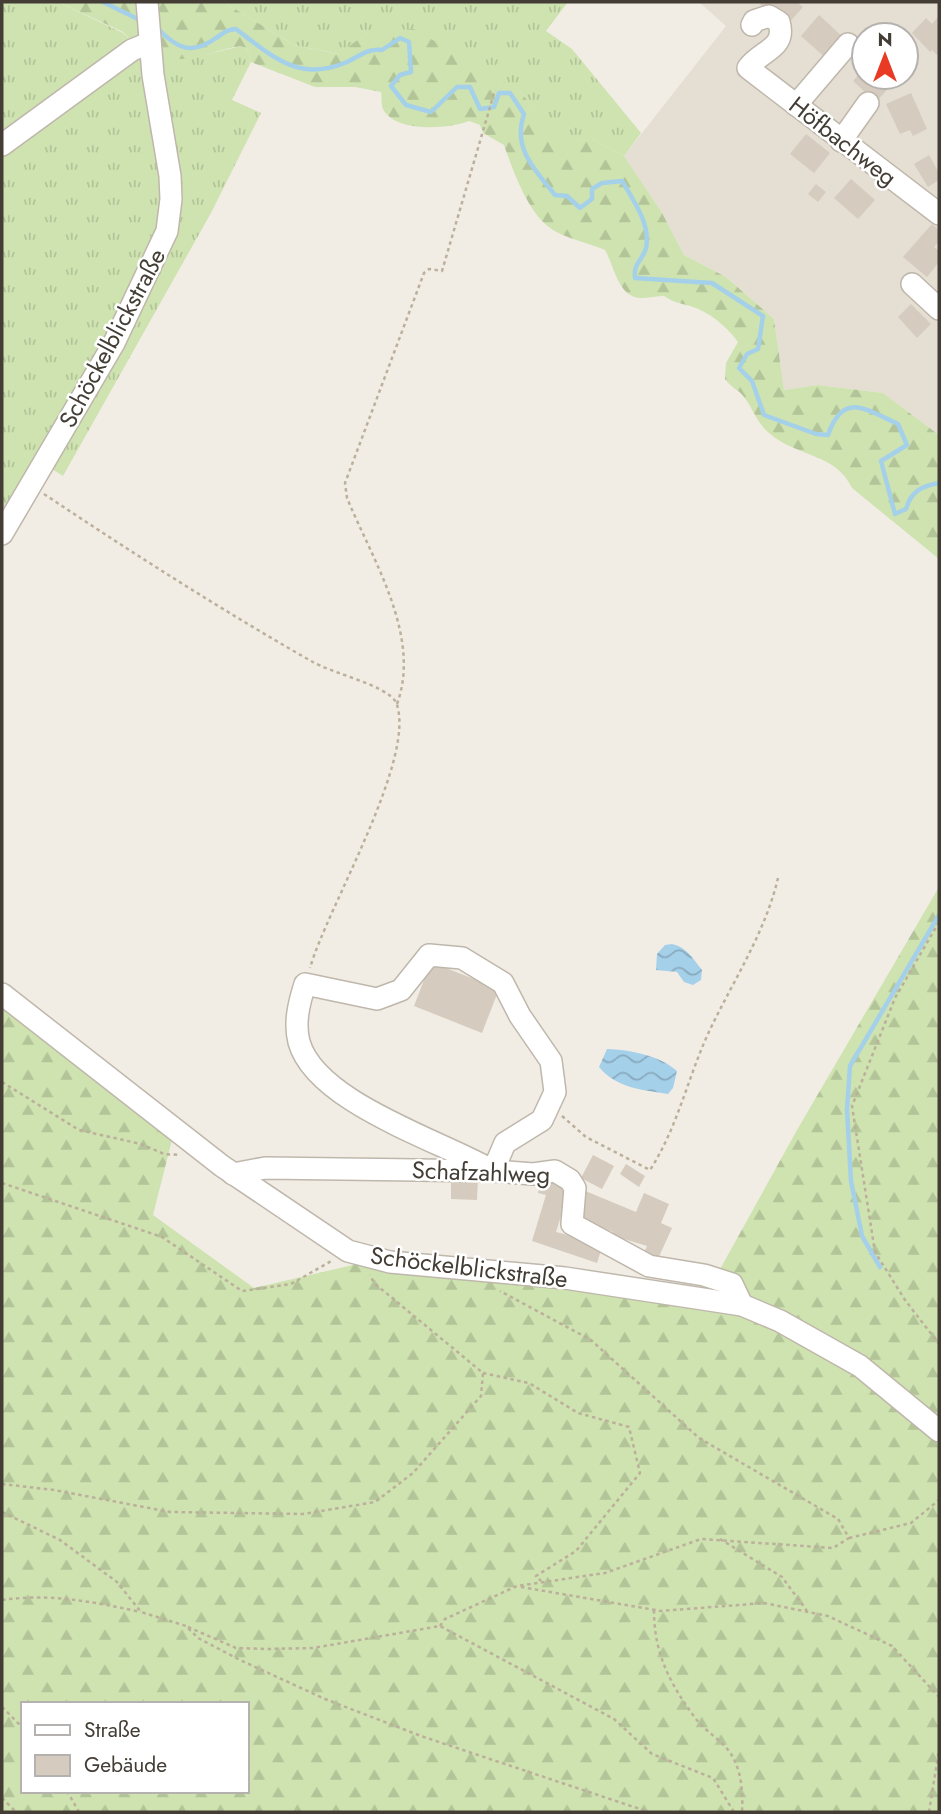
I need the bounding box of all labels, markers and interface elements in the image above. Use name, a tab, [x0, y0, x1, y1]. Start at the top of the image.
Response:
north arrow	[850, 21, 920, 91]
text: N	[877, 26, 893, 53]
street label: Höfbachweg	[782, 88, 904, 194]
street label: Schöckelblickstraße	[50, 242, 174, 434]
street label: Schafzahlweg	[411, 1152, 551, 1192]
street label: Schöckelblickstraße	[368, 1238, 570, 1296]
legend	[21, 1702, 248, 1793]
text: Straße	[84, 1715, 141, 1745]
text: Gebäude	[84, 1750, 167, 1780]

